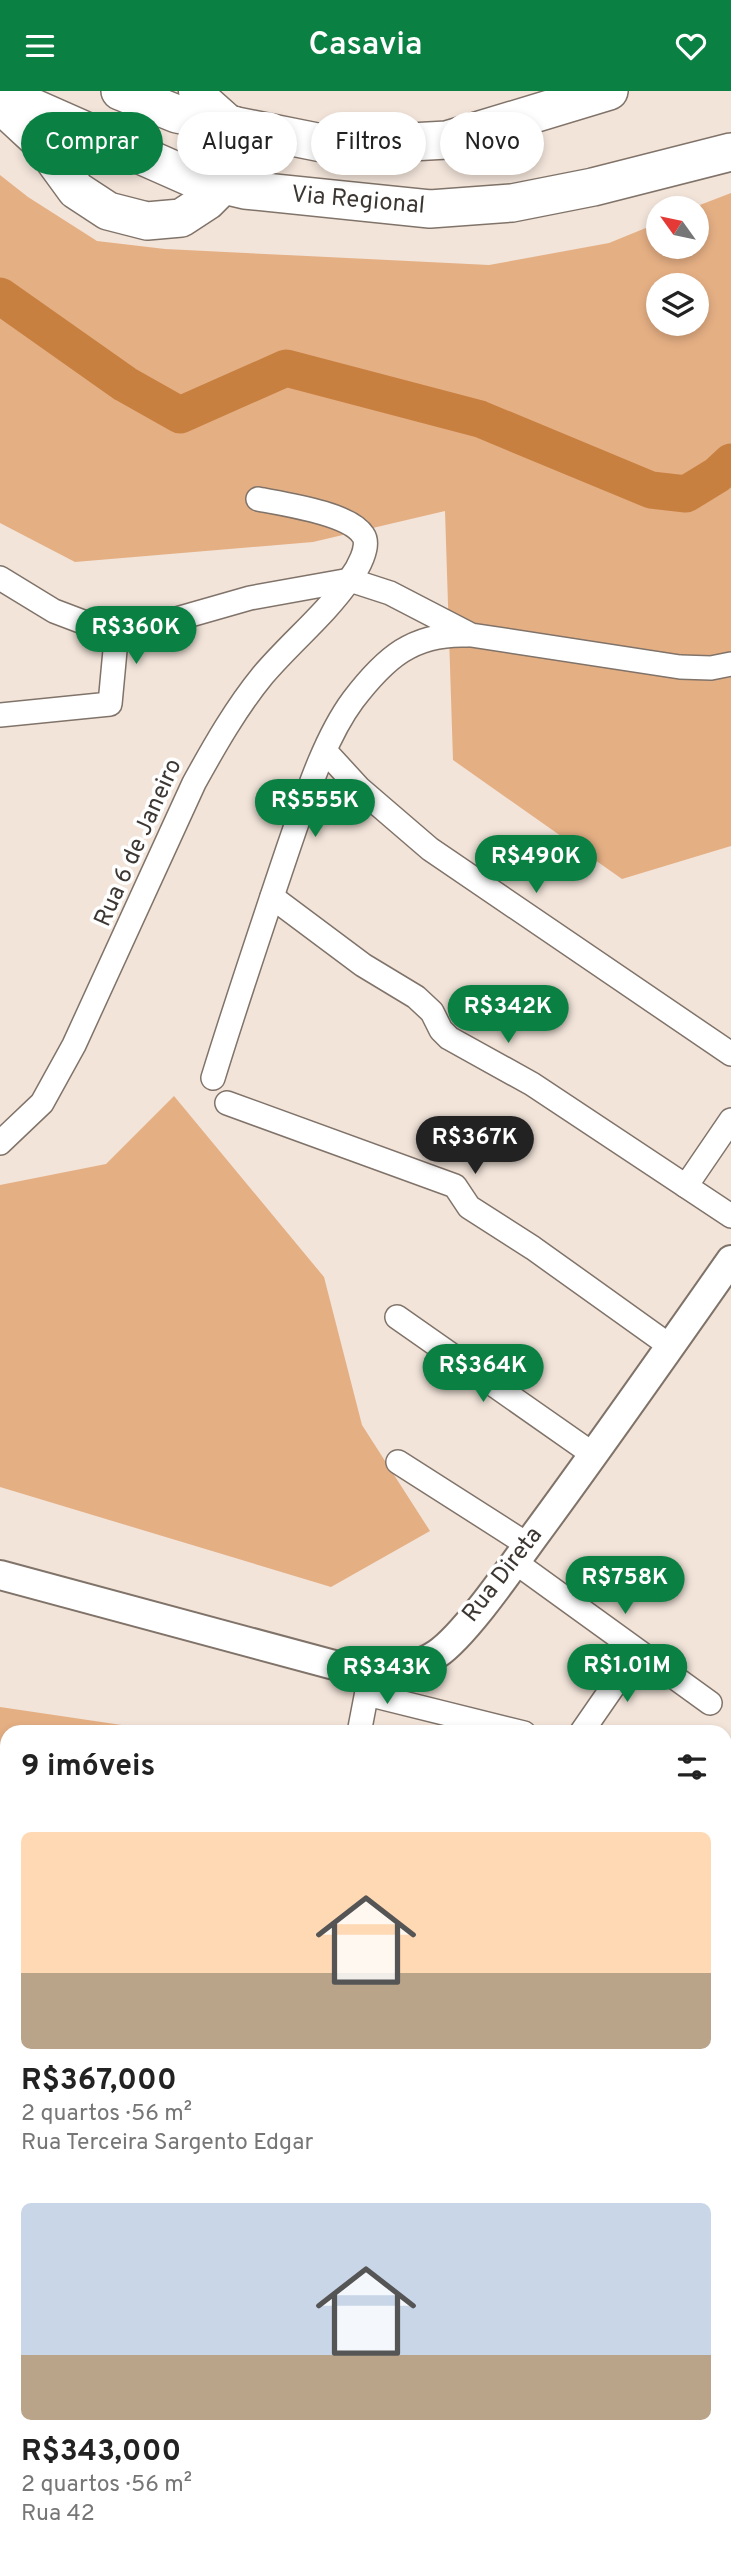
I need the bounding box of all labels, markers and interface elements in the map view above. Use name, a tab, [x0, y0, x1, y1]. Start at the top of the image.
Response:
text: Casavia	[308, 26, 423, 66]
icon: menu	[21, 27, 59, 65]
icon: heart	[672, 27, 710, 65]
chip: Comprar	[21, 112, 163, 175]
chip: Alugar	[177, 112, 297, 175]
chip: Filtros	[311, 112, 426, 175]
chip: Novo	[440, 112, 544, 175]
street label: Via Regional	[290, 180, 426, 222]
north arrow	[646, 196, 709, 259]
map controls	[646, 196, 709, 336]
button: layers	[646, 273, 709, 336]
pin: R$360K	[79, 607, 193, 666]
text: R$360K	[91, 614, 181, 643]
street label: Rua 6 de Janeiro	[89, 754, 189, 932]
pin: R$555K	[258, 779, 372, 839]
text: R$555K	[271, 787, 359, 816]
pin: R$490K	[479, 835, 593, 895]
text: R$490K	[491, 843, 581, 872]
pin: R$342K	[451, 985, 565, 1045]
text: R$342K	[464, 993, 552, 1022]
pin: R$367K	[418, 1117, 532, 1176]
text: R$367K	[432, 1124, 518, 1153]
pin: R$364K	[426, 1345, 540, 1404]
text: R$364K	[439, 1352, 527, 1381]
street label: Rua Direta	[456, 1521, 550, 1629]
pin: R$758K	[568, 1557, 682, 1616]
text: R$758K	[582, 1564, 668, 1593]
pin: R$1.01M	[562, 1645, 692, 1704]
pin: R$343K	[330, 1647, 444, 1706]
text: R$1.01M	[583, 1652, 671, 1681]
text: R$343K	[343, 1654, 431, 1683]
icon: filters	[673, 1748, 711, 1786]
text: 9 imóveis	[21, 1749, 155, 1786]
icon: home	[303, 1877, 429, 2003]
text: R$367,000	[21, 2063, 177, 2100]
text: 2 quartos · 56 m²	[21, 2100, 192, 2129]
text: Rua Terceira Sargento Edgar	[21, 2129, 314, 2158]
icon: home	[303, 2248, 429, 2374]
text: R$343,000	[21, 2434, 181, 2471]
text: 2 quartos · 56 m²	[21, 2471, 192, 2500]
text: Rua 42	[21, 2500, 95, 2529]

